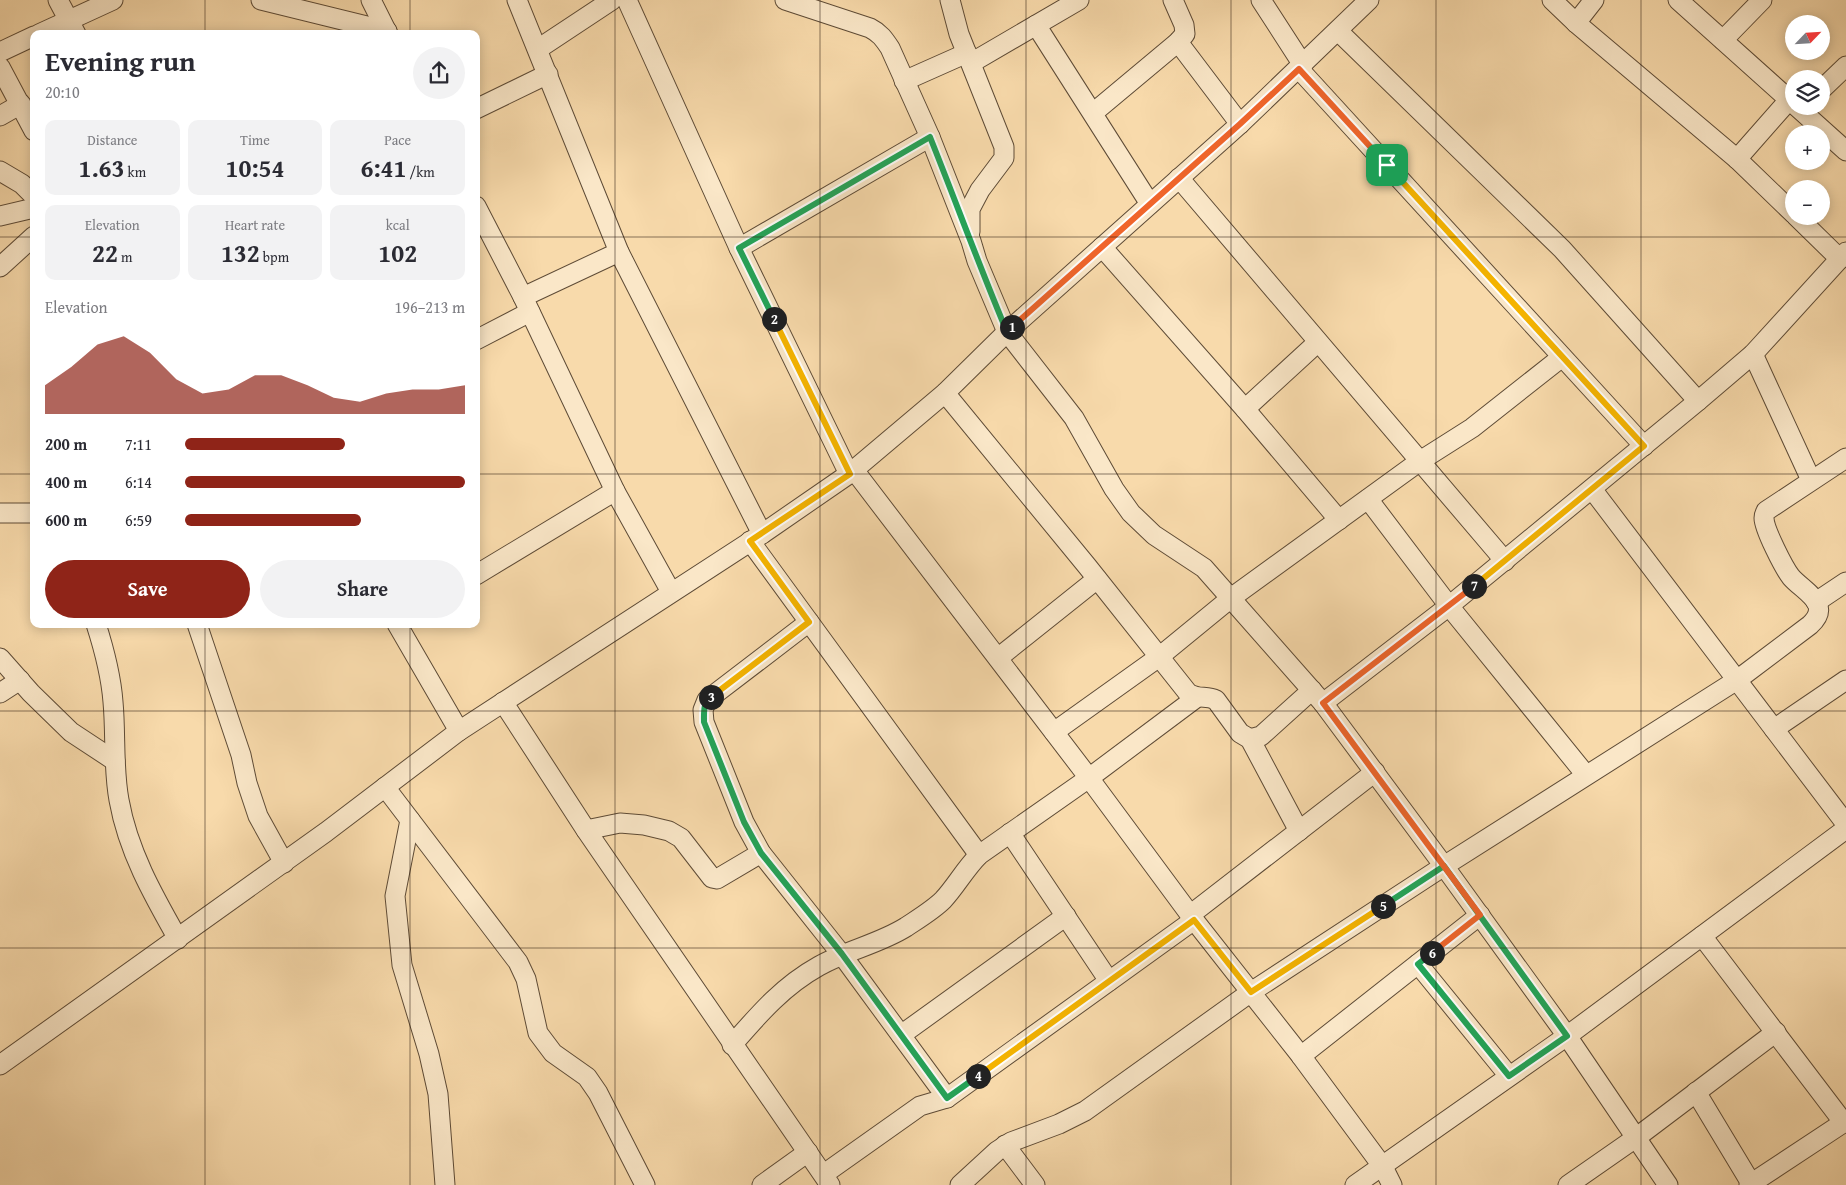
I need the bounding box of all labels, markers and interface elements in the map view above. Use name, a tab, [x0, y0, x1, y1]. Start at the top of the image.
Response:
north arrow	[1785, 15, 1830, 60]
map controls	[1785, 15, 1830, 225]
text: Evening run	[45, 40, 196, 81]
button: share	[413, 47, 465, 99]
button: layers	[1785, 70, 1830, 115]
text: 20:10	[45, 80, 80, 104]
button: +	[1785, 125, 1830, 170]
text: Distance	[87, 130, 137, 150]
text: Time	[240, 130, 270, 150]
text: Pace	[384, 130, 411, 150]
pin	[1366, 144, 1408, 186]
text: 1.63	[79, 150, 124, 186]
text: 10:54	[226, 150, 284, 186]
text: 6:41	[361, 150, 407, 186]
icon: arrive	[1373, 151, 1401, 179]
text: km	[124, 162, 146, 182]
text: /km	[407, 162, 435, 182]
button: −	[1785, 180, 1830, 225]
text: Elevation	[85, 215, 140, 235]
text: Heart rate	[225, 215, 285, 235]
text: kcal	[386, 215, 410, 235]
text: 22	[92, 235, 118, 271]
text: 132	[221, 235, 260, 271]
text: 102	[378, 235, 417, 271]
text: m	[118, 247, 133, 267]
text: bpm	[260, 247, 289, 267]
text: Elevation	[45, 295, 108, 319]
text: 196–213 m	[395, 295, 465, 319]
pin: 2	[762, 306, 786, 332]
text: 2	[771, 309, 778, 329]
pin: 1	[1000, 314, 1024, 340]
text: 1	[1009, 317, 1016, 337]
text: 200 m	[45, 432, 87, 456]
text: 7:11	[125, 432, 152, 456]
text: 400 m	[45, 470, 87, 494]
text: 6:14	[125, 470, 152, 494]
text: 600 m	[45, 508, 87, 532]
text: 6:59	[125, 508, 152, 532]
button: Save	[45, 560, 250, 618]
button: Share	[260, 560, 465, 618]
pin: 7	[1462, 574, 1486, 598]
text: 7	[1471, 576, 1478, 596]
pin: 3	[698, 684, 724, 710]
text: 3	[708, 687, 715, 707]
pin: 5	[1370, 894, 1396, 918]
text: 5	[1380, 896, 1387, 916]
pin: 6	[1420, 940, 1444, 966]
text: 6	[1429, 943, 1436, 963]
pin: 4	[966, 1064, 990, 1088]
text: 4	[975, 1066, 982, 1086]

